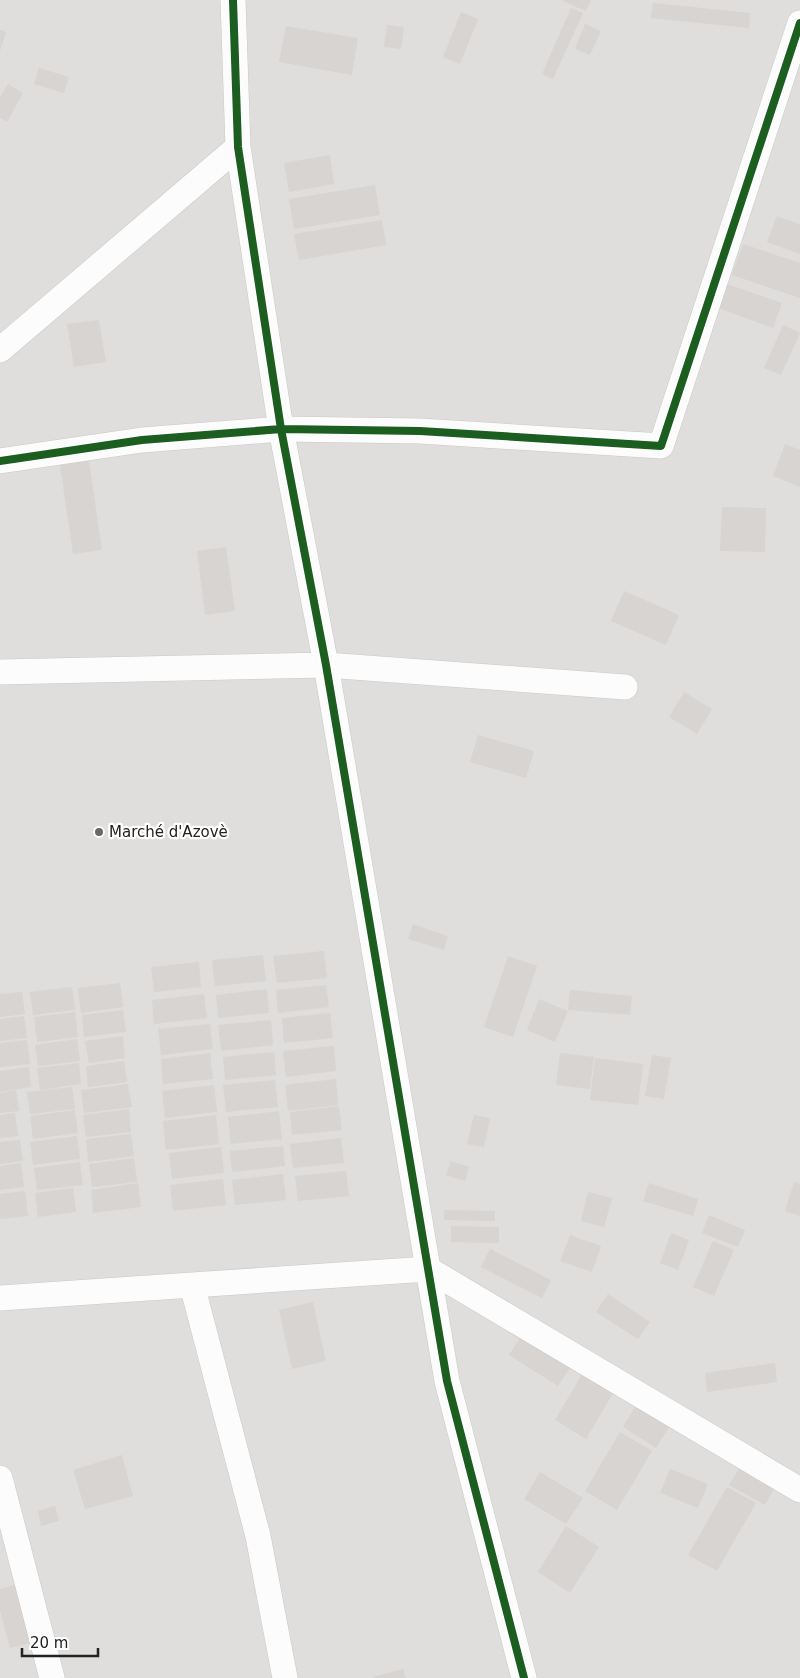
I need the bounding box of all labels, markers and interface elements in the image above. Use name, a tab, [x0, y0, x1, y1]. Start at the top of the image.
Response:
place label: Marché d'Azovè	[109, 823, 228, 841]
marker: Marché d'Azovè	[93, 826, 105, 838]
scale bar	[22, 1626, 99, 1658]
text: 20 m	[30, 1634, 68, 1652]

